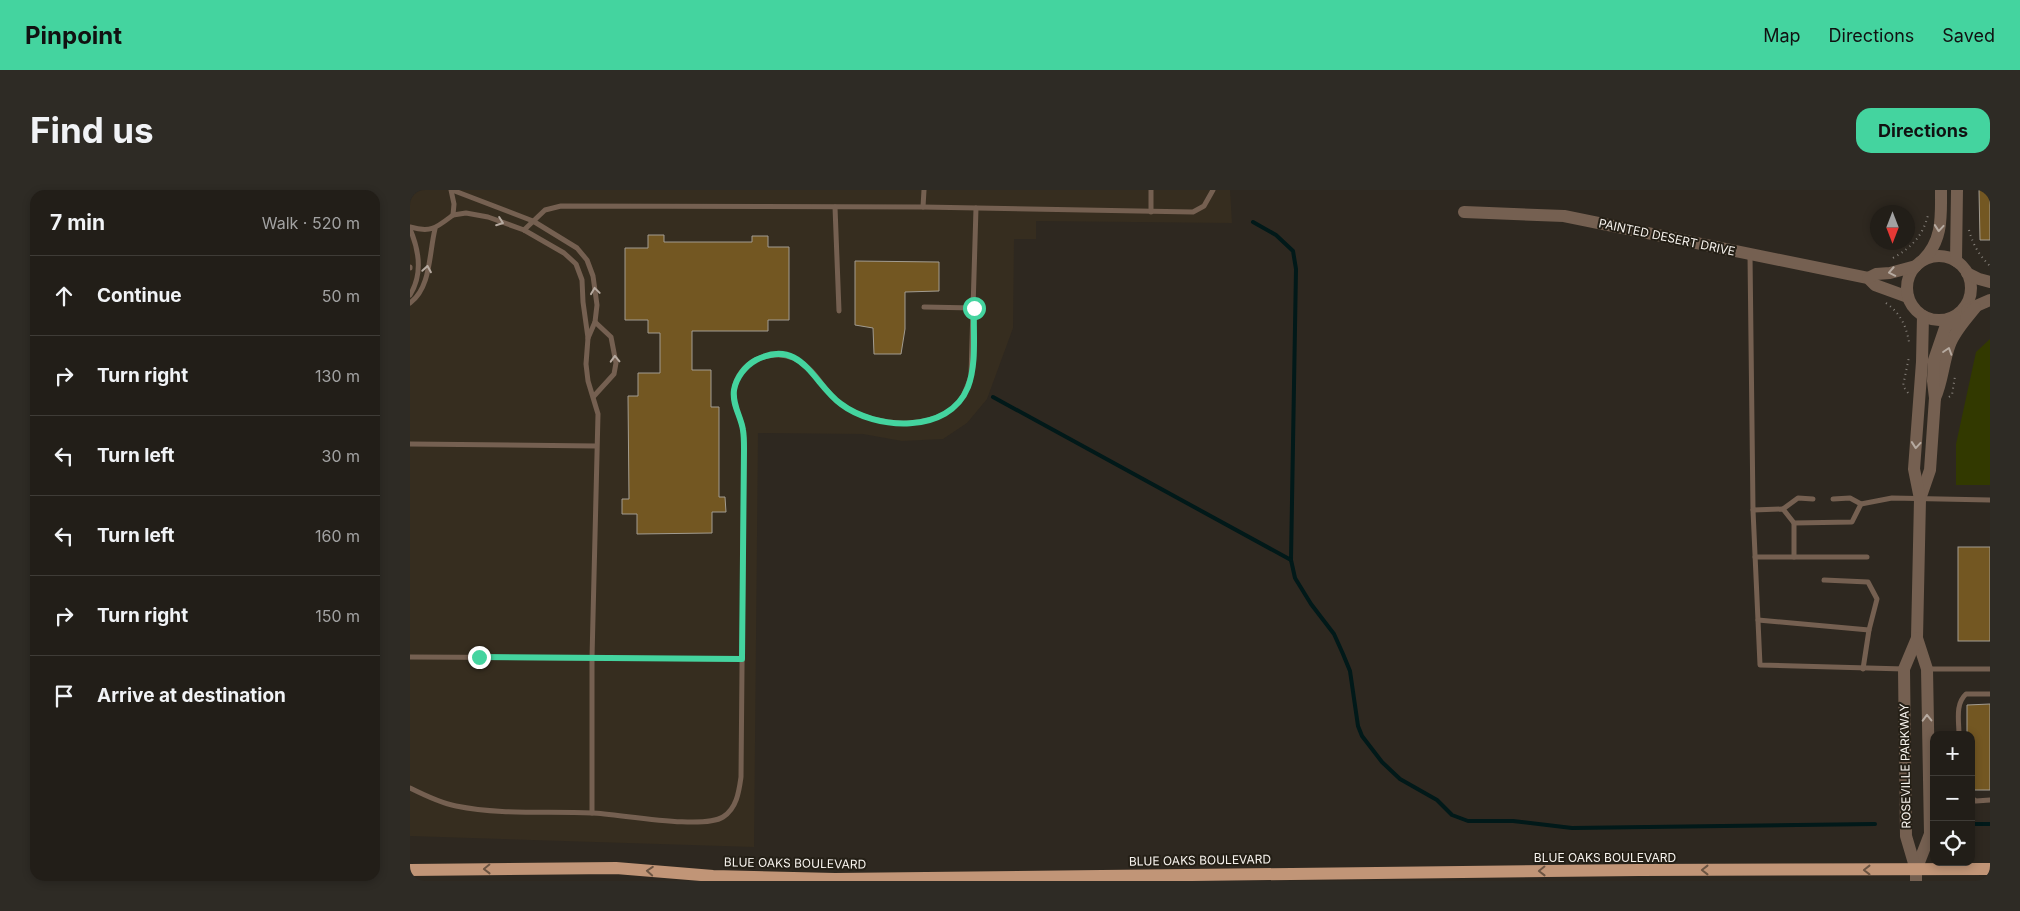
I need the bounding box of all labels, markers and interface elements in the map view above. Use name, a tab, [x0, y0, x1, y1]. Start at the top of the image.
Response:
text: Pinpoint	[25, 21, 122, 50]
text: Map	[1763, 25, 1801, 46]
text: Directions	[1829, 25, 1914, 46]
text: Saved	[1942, 25, 1995, 46]
button: Directions	[1856, 108, 1990, 153]
text: Find us	[30, 109, 154, 151]
north arrow	[1870, 205, 1915, 250]
text: 7 min	[50, 210, 105, 235]
text: Walk · 520 m	[262, 213, 360, 233]
street label: PAINTED DESERT DRIVE	[1597, 215, 1737, 259]
one-way arrow	[496, 216, 504, 226]
one-way arrow	[1934, 224, 1945, 232]
one-way arrow	[422, 264, 432, 273]
one-way arrow	[1887, 266, 1896, 276]
icon: ahead	[50, 282, 78, 310]
text: Continue	[97, 284, 182, 307]
text: 50 m	[322, 286, 360, 306]
one-way arrow	[591, 287, 601, 296]
route start	[963, 297, 986, 320]
one-way arrow	[1942, 347, 1952, 356]
one-way arrow	[609, 355, 620, 363]
icon: right	[50, 362, 78, 390]
text: Turn right	[97, 364, 188, 387]
text: 130 m	[315, 366, 360, 386]
one-way arrow	[1910, 441, 1921, 449]
icon: left	[50, 442, 78, 470]
text: Turn left	[97, 444, 175, 467]
text: 30 m	[322, 446, 360, 466]
icon: left	[50, 522, 78, 550]
text: Turn left	[97, 524, 175, 547]
text: 160 m	[315, 526, 360, 546]
icon: right	[50, 602, 78, 630]
text: Turn right	[97, 604, 188, 627]
text: 150 m	[315, 606, 360, 626]
route end	[468, 646, 491, 669]
icon: arrive	[50, 682, 78, 710]
text: Arrive at destination	[97, 684, 286, 707]
street label: ROSEVILLE PARKWAY	[1896, 703, 1914, 829]
one-way arrow	[1922, 714, 1933, 722]
map controls	[1930, 731, 1975, 866]
button: +	[1930, 731, 1975, 776]
button: −	[1930, 776, 1975, 821]
button: locate	[1930, 821, 1975, 866]
street label: BLUE OAKS BOULEVARD	[1534, 850, 1676, 865]
street label: BLUE OAKS BOULEVARD	[1129, 851, 1271, 869]
street label: BLUE OAKS BOULEVARD	[724, 854, 866, 872]
one-way arrow	[483, 864, 490, 874]
one-way arrow	[645, 865, 653, 876]
one-way arrow	[1700, 865, 1708, 875]
one-way arrow	[1863, 865, 1870, 875]
one-way arrow	[1538, 866, 1546, 876]

